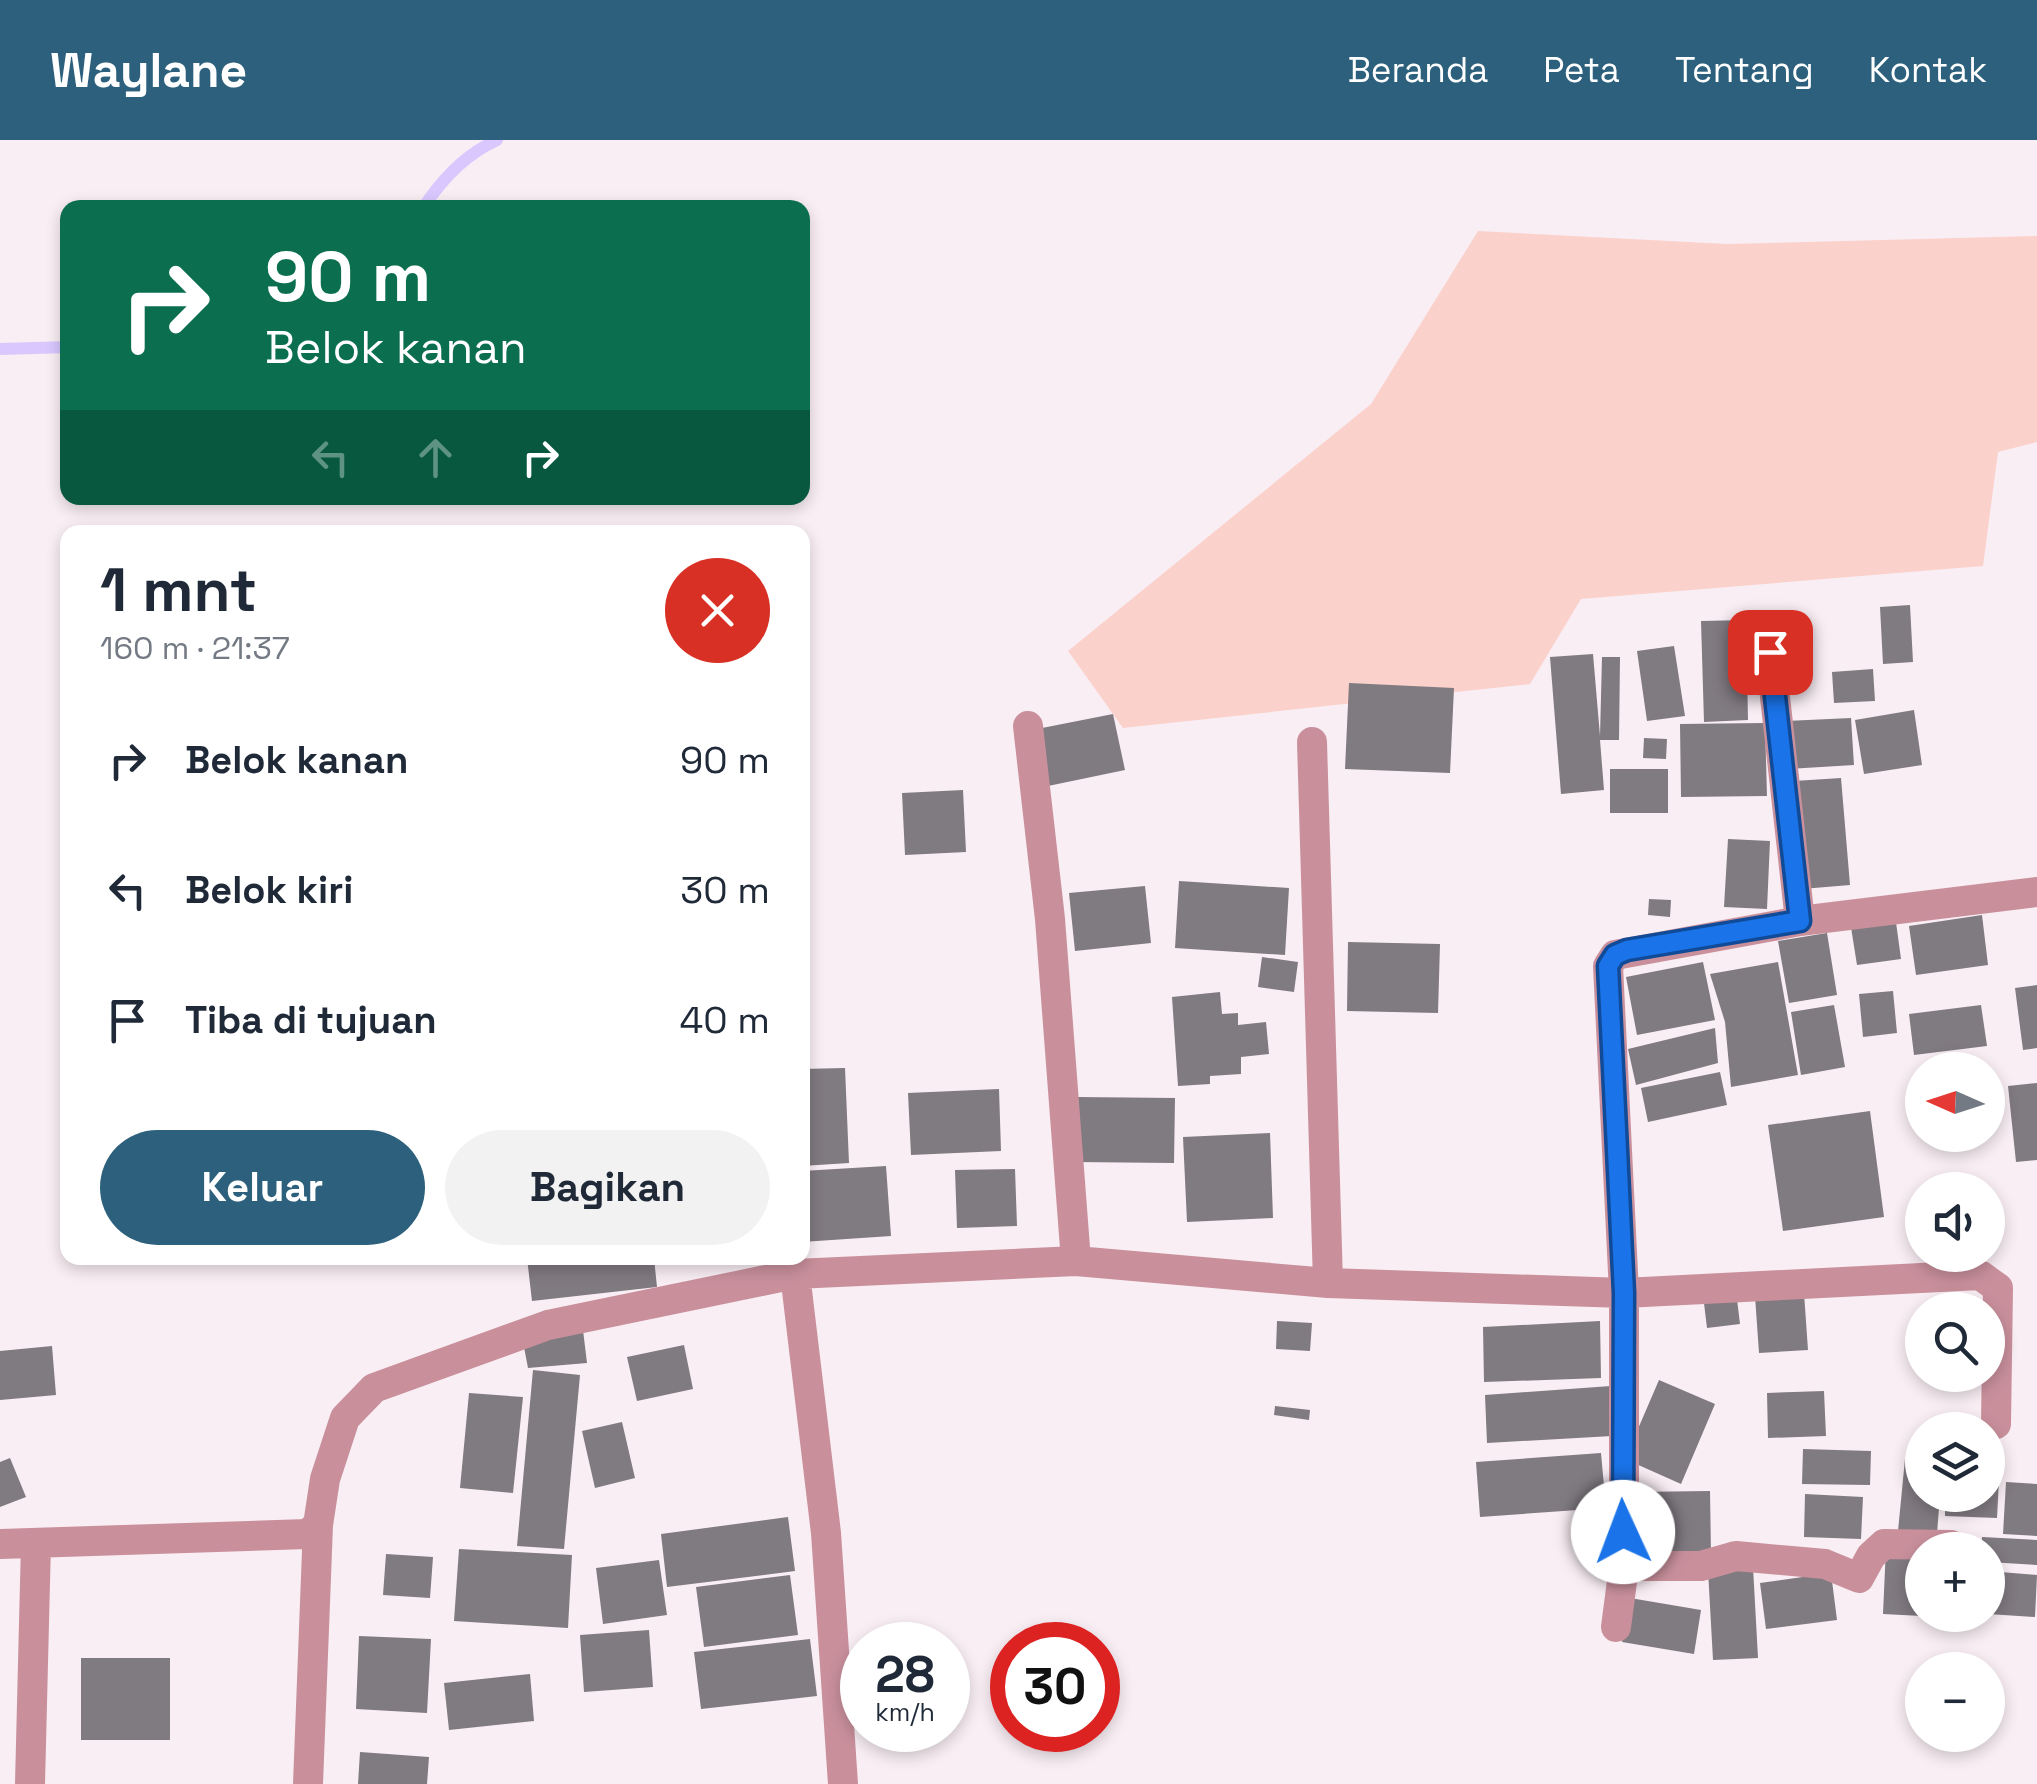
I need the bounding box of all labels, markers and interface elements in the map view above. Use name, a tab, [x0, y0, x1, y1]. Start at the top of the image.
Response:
text: Waylane	[50, 40, 247, 101]
text: Beranda	[1348, 48, 1488, 92]
text: Peta	[1543, 48, 1620, 92]
text: Tentang	[1675, 48, 1814, 92]
text: Kontak	[1869, 48, 1987, 92]
text: 90 m	[265, 232, 431, 321]
icon: right	[100, 240, 230, 370]
text: Belok kanan	[265, 319, 527, 376]
icon: left	[303, 430, 358, 485]
icon: ahead	[408, 430, 463, 485]
icon: right	[513, 430, 568, 485]
text: 1 mnt	[100, 552, 257, 629]
button: close	[665, 558, 770, 663]
pin	[1728, 610, 1813, 695]
icon: arrive	[1743, 625, 1798, 680]
text: 160 m · 21:37	[100, 628, 290, 668]
icon: right	[100, 733, 155, 788]
text: Belok kanan	[185, 736, 408, 784]
text: 90 m	[680, 736, 770, 784]
icon: left	[100, 863, 155, 918]
text: Belok kiri	[185, 866, 353, 914]
text: 30 m	[680, 866, 770, 914]
icon: arrive	[100, 993, 155, 1048]
text: Tiba di tujuan	[185, 996, 437, 1044]
text: 40 m	[679, 996, 770, 1044]
north arrow	[1905, 1052, 2005, 1152]
map controls	[1905, 1052, 2005, 1752]
button: Keluar	[100, 1130, 425, 1245]
button: Bagikan	[445, 1130, 770, 1245]
button: sound	[1905, 1172, 2005, 1272]
button: search	[1905, 1292, 2005, 1392]
button: layers	[1905, 1412, 2005, 1512]
position arrow	[1571, 1480, 1675, 1584]
button: +	[1905, 1532, 2005, 1632]
speed limit sign: 30	[990, 1622, 1120, 1752]
text: 28	[875, 1643, 935, 1707]
button: −	[1905, 1652, 2005, 1752]
text: km/h	[875, 1696, 935, 1728]

